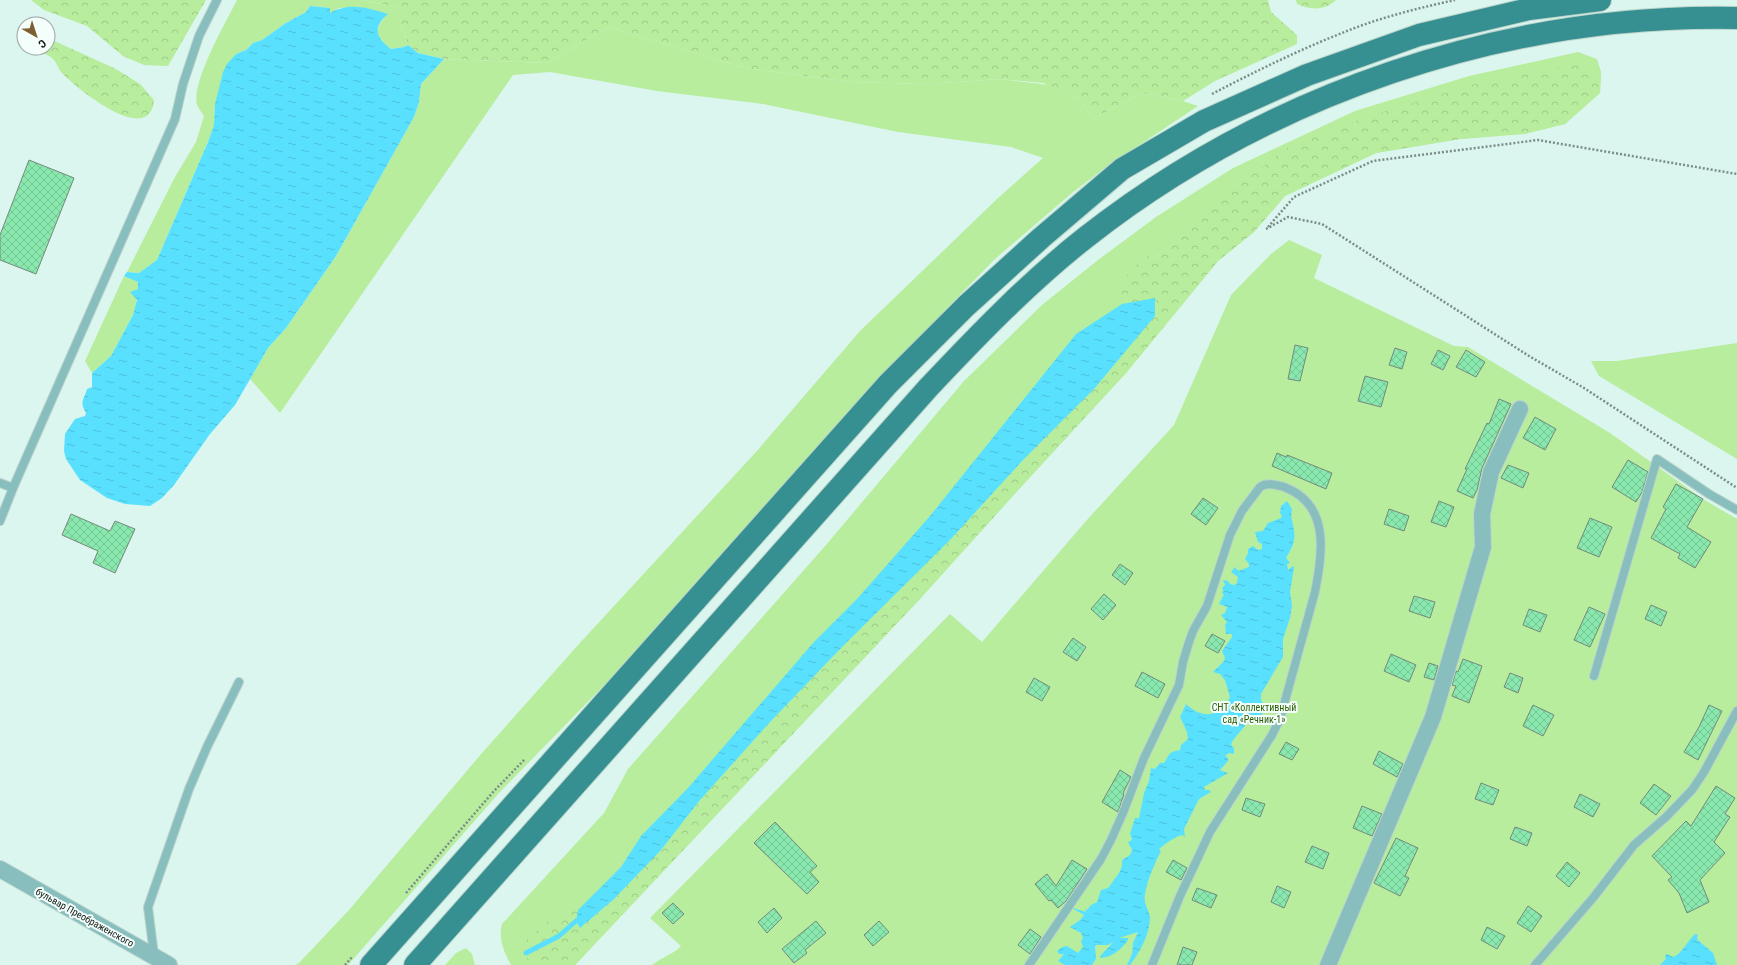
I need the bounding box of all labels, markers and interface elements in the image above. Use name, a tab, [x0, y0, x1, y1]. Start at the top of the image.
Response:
north arrow	[16, 16, 56, 56]
text: С	[35, 36, 49, 50]
park label: СНТ «Коллективный сад «Речник-1»	[1212, 702, 1296, 725]
street label: бульвар Преображенского	[34, 886, 136, 949]

